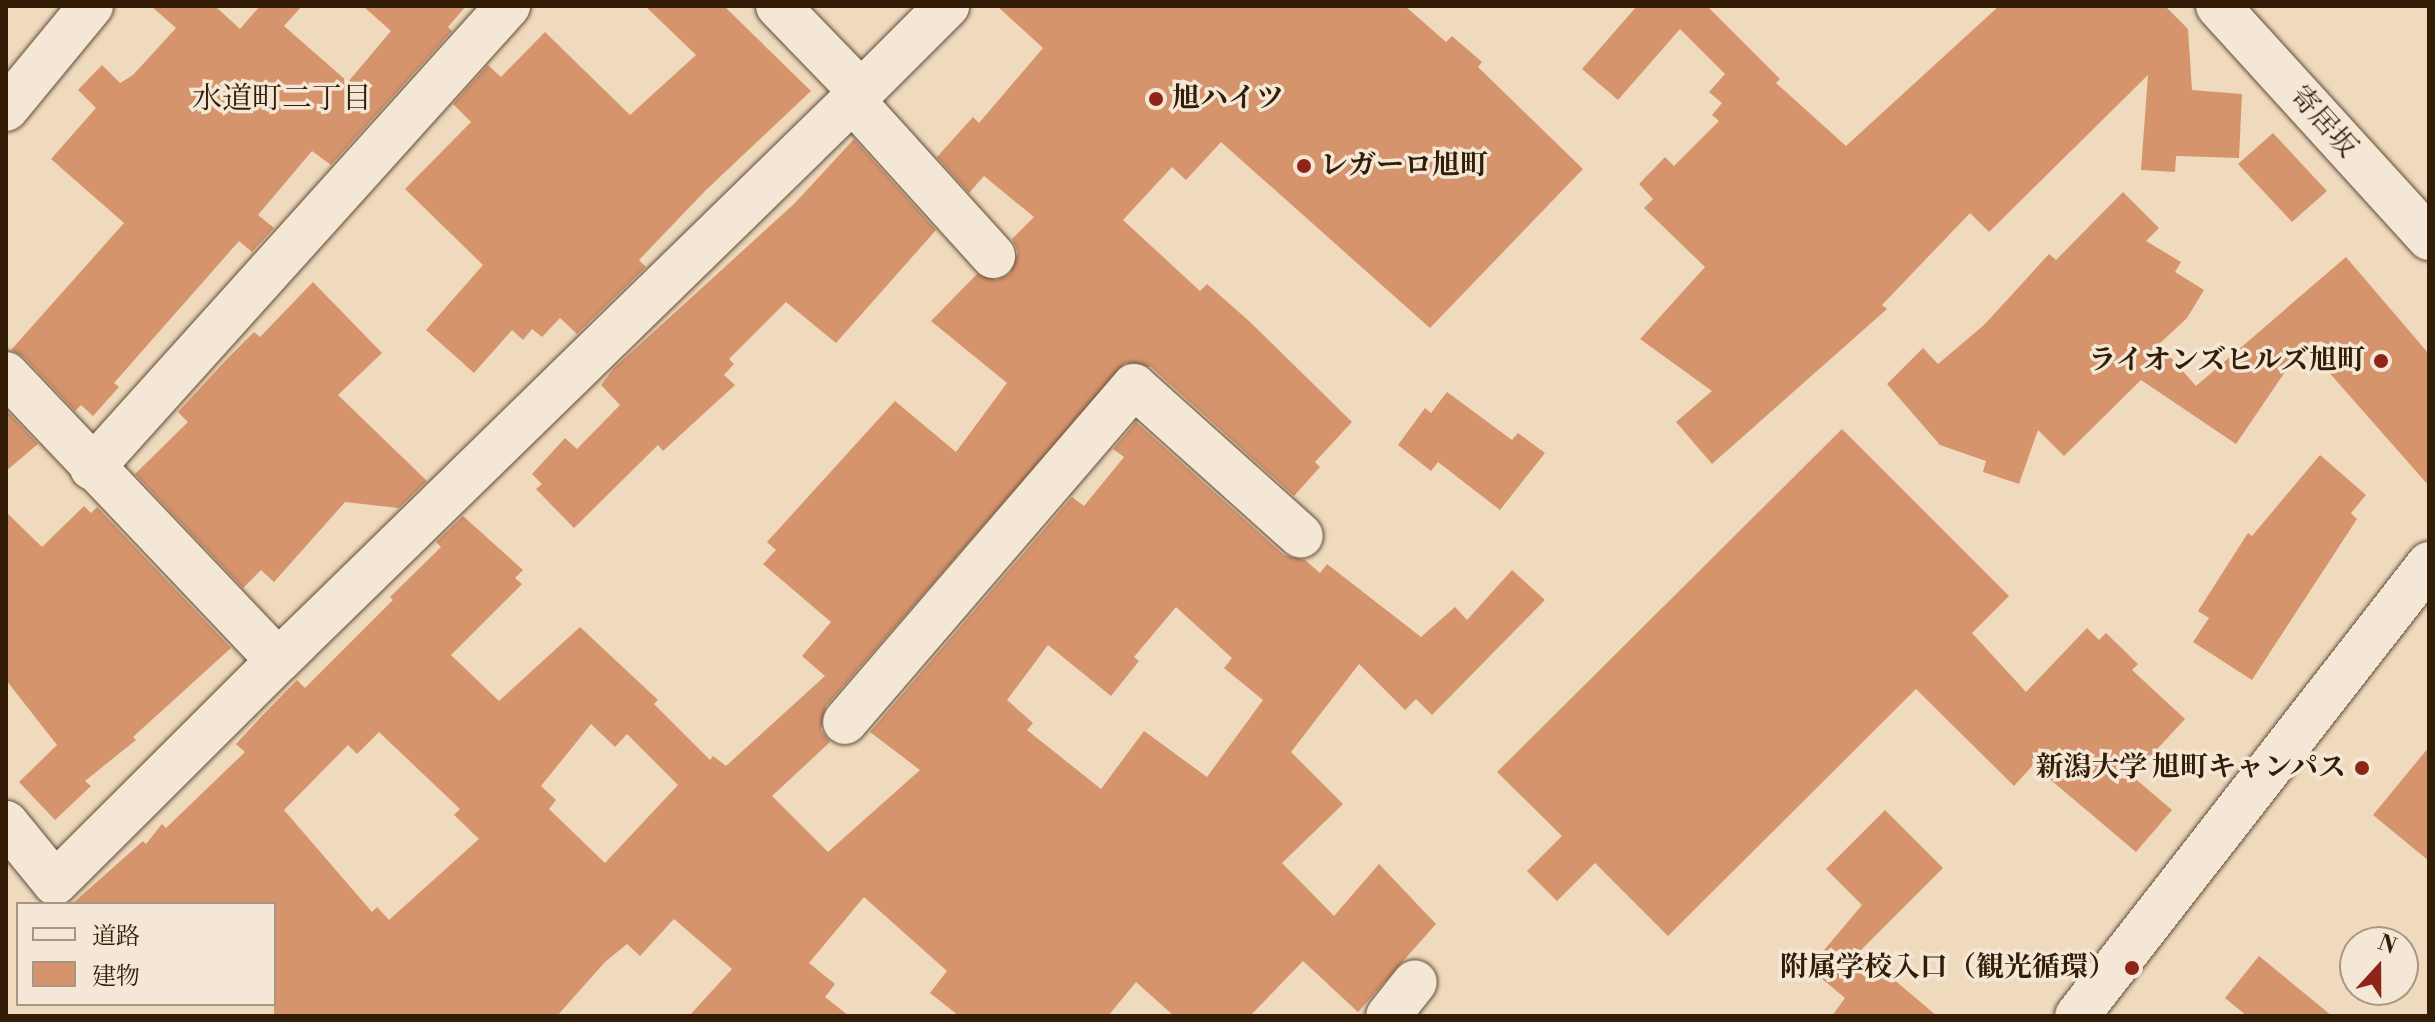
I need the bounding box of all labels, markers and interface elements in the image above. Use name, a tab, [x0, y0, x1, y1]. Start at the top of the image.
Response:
street label: 寄居坂	[2282, 80, 2364, 164]
district label: 水道町二丁目	[192, 81, 372, 117]
place label: 旭ハイツ	[1172, 82, 1284, 116]
marker: 旭ハイツ	[1147, 90, 1165, 108]
place label: レガーロ旭町	[1320, 149, 1488, 183]
marker: レガーロ旭町	[1295, 157, 1313, 175]
place label: ライオンズヒルズ旭町	[2085, 344, 2365, 378]
marker: ライオンズヒルズ旭町	[2372, 352, 2390, 370]
place label: 新潟大学 旭町キャンパス	[2034, 751, 2346, 785]
marker: 新潟大学 旭町キャンパス	[2353, 759, 2371, 777]
legend	[16, 902, 276, 1006]
text: 道路	[92, 922, 140, 952]
north arrow	[2339, 926, 2419, 1006]
text: N	[2374, 929, 2400, 961]
place label: 附属学校入口（観光循環）	[1780, 951, 2116, 985]
marker: 附属学校入口（観光循環）	[2123, 959, 2141, 977]
text: 建物	[92, 962, 140, 992]

